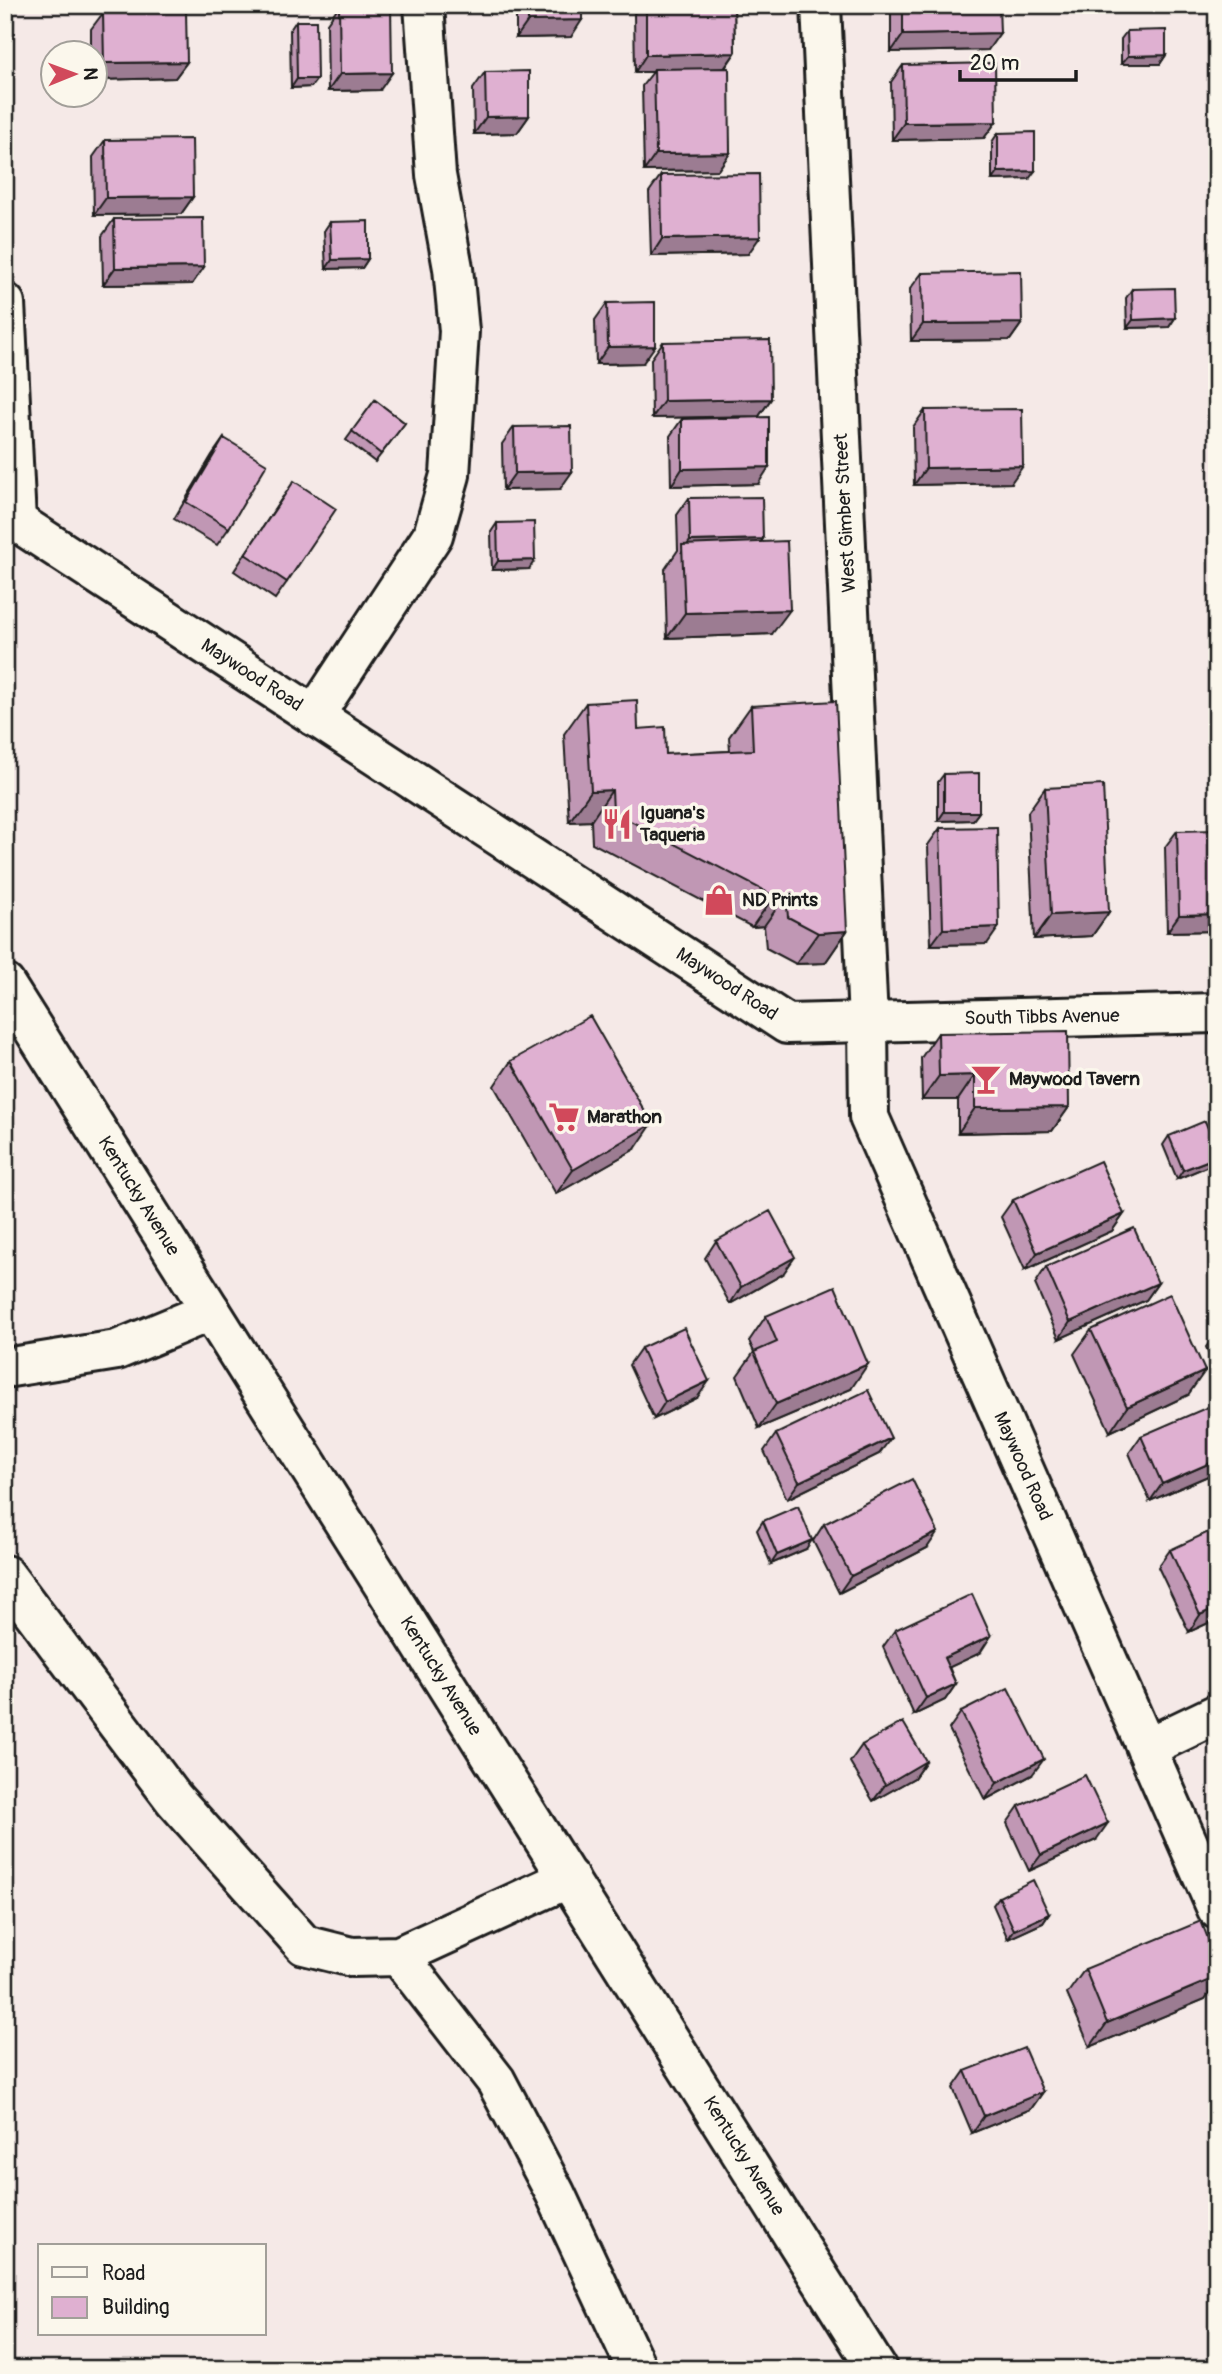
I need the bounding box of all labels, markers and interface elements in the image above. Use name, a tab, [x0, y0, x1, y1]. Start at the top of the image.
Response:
north arrow	[38, 38, 108, 108]
scale bar	[960, 38, 1075, 82]
text: 20 m	[970, 50, 1019, 77]
text: N	[78, 67, 102, 80]
street label: West Gimber Street	[829, 432, 861, 593]
street label: Maywood Road	[197, 633, 307, 717]
place label: Iguana's Taqueria	[639, 801, 705, 847]
restaurant icon: Iguana's Taqueria	[600, 807, 634, 841]
shop icon: ND Prints	[702, 883, 736, 917]
place label: ND Prints	[742, 888, 818, 912]
street label: Maywood Road	[672, 942, 782, 1026]
street label: South Tibbs Avenue	[964, 1004, 1120, 1030]
bar icon: Maywood Tavern	[969, 1062, 1003, 1096]
place label: Maywood Tavern	[1009, 1067, 1140, 1091]
supermarket icon: Marathon	[547, 1100, 581, 1134]
place label: Marathon	[587, 1105, 662, 1129]
street label: Kentucky Avenue	[93, 1132, 186, 1261]
street label: Maywood Road	[988, 1408, 1058, 1524]
street label: Kentucky Avenue	[395, 1612, 488, 1741]
street label: Kentucky Avenue	[698, 2092, 791, 2221]
legend	[38, 2244, 266, 2336]
text: Road	[102, 2260, 146, 2287]
text: Building	[102, 2294, 169, 2321]

